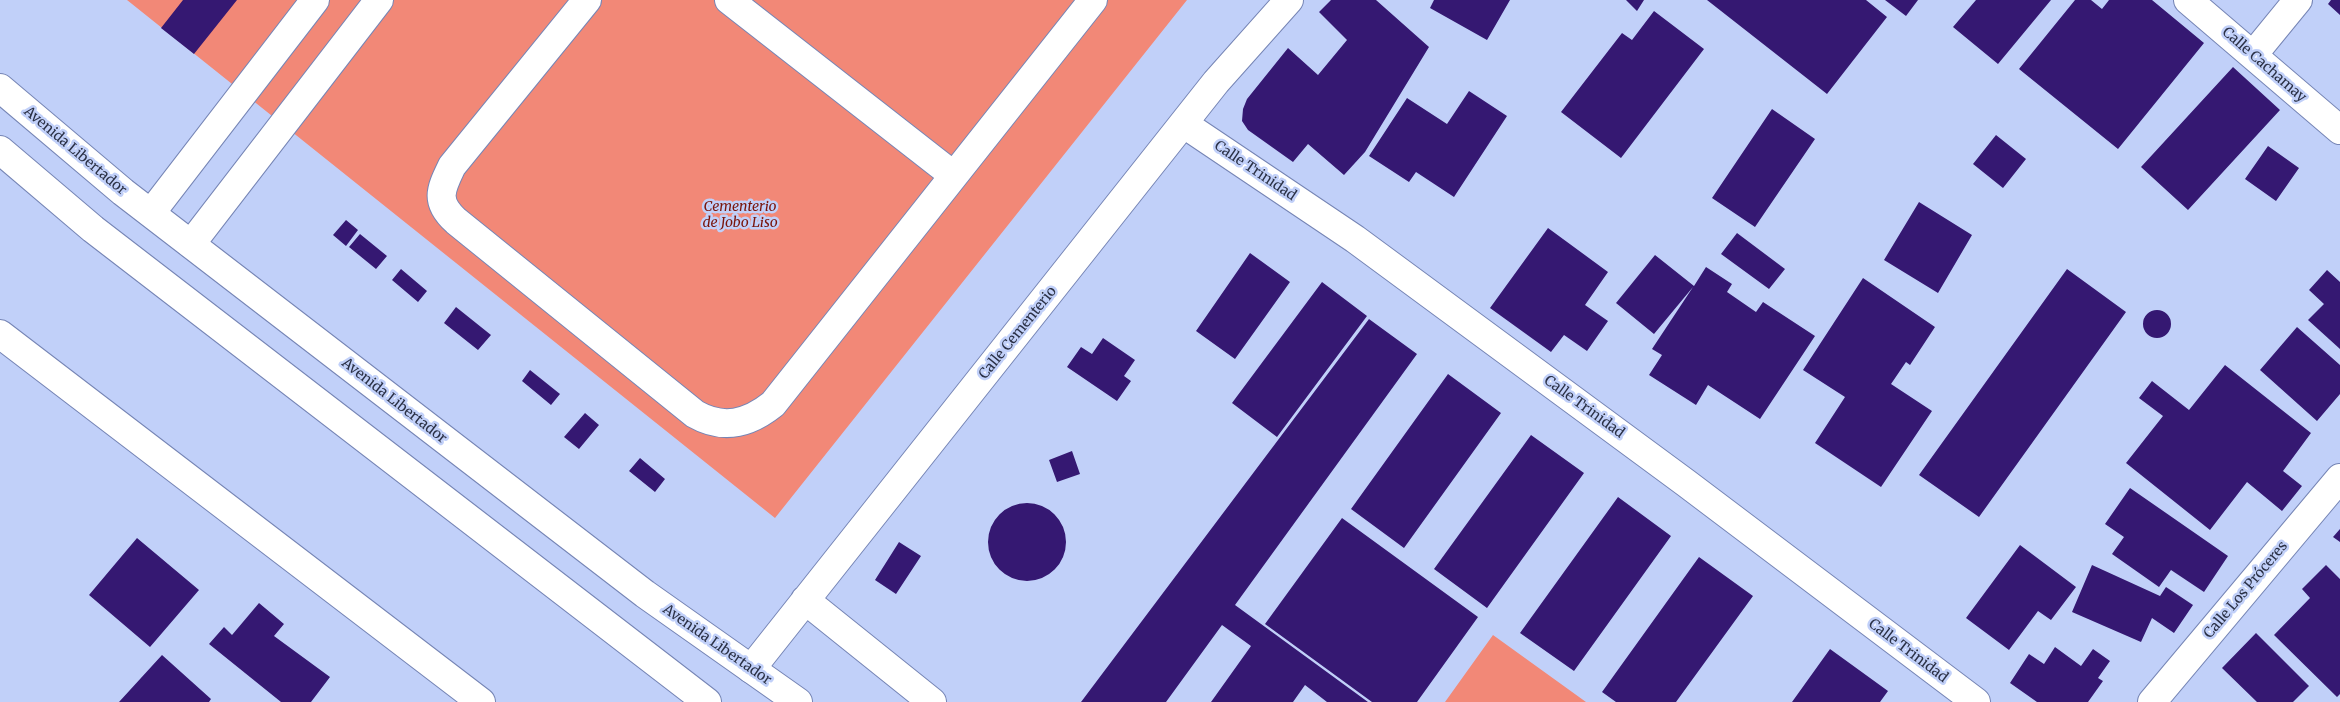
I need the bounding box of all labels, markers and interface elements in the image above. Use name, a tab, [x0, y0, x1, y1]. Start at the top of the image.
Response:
street label: Calle Cachamay	[2219, 24, 2309, 106]
street label: Avenida Libertador	[20, 103, 130, 199]
street label: Calle Trinidad	[1211, 137, 1299, 205]
park label: Cementerio de Jobo Liso	[702, 199, 778, 232]
street label: Calle Cementerio	[976, 283, 1060, 383]
street label: Avenida Libertador	[338, 355, 450, 447]
street label: Calle Trinidad	[1541, 372, 1627, 442]
street label: Calle Los Próceres	[2201, 538, 2291, 642]
street label: Avenida Libertador	[660, 601, 774, 689]
street label: Calle Trinidad	[1865, 616, 1951, 686]

